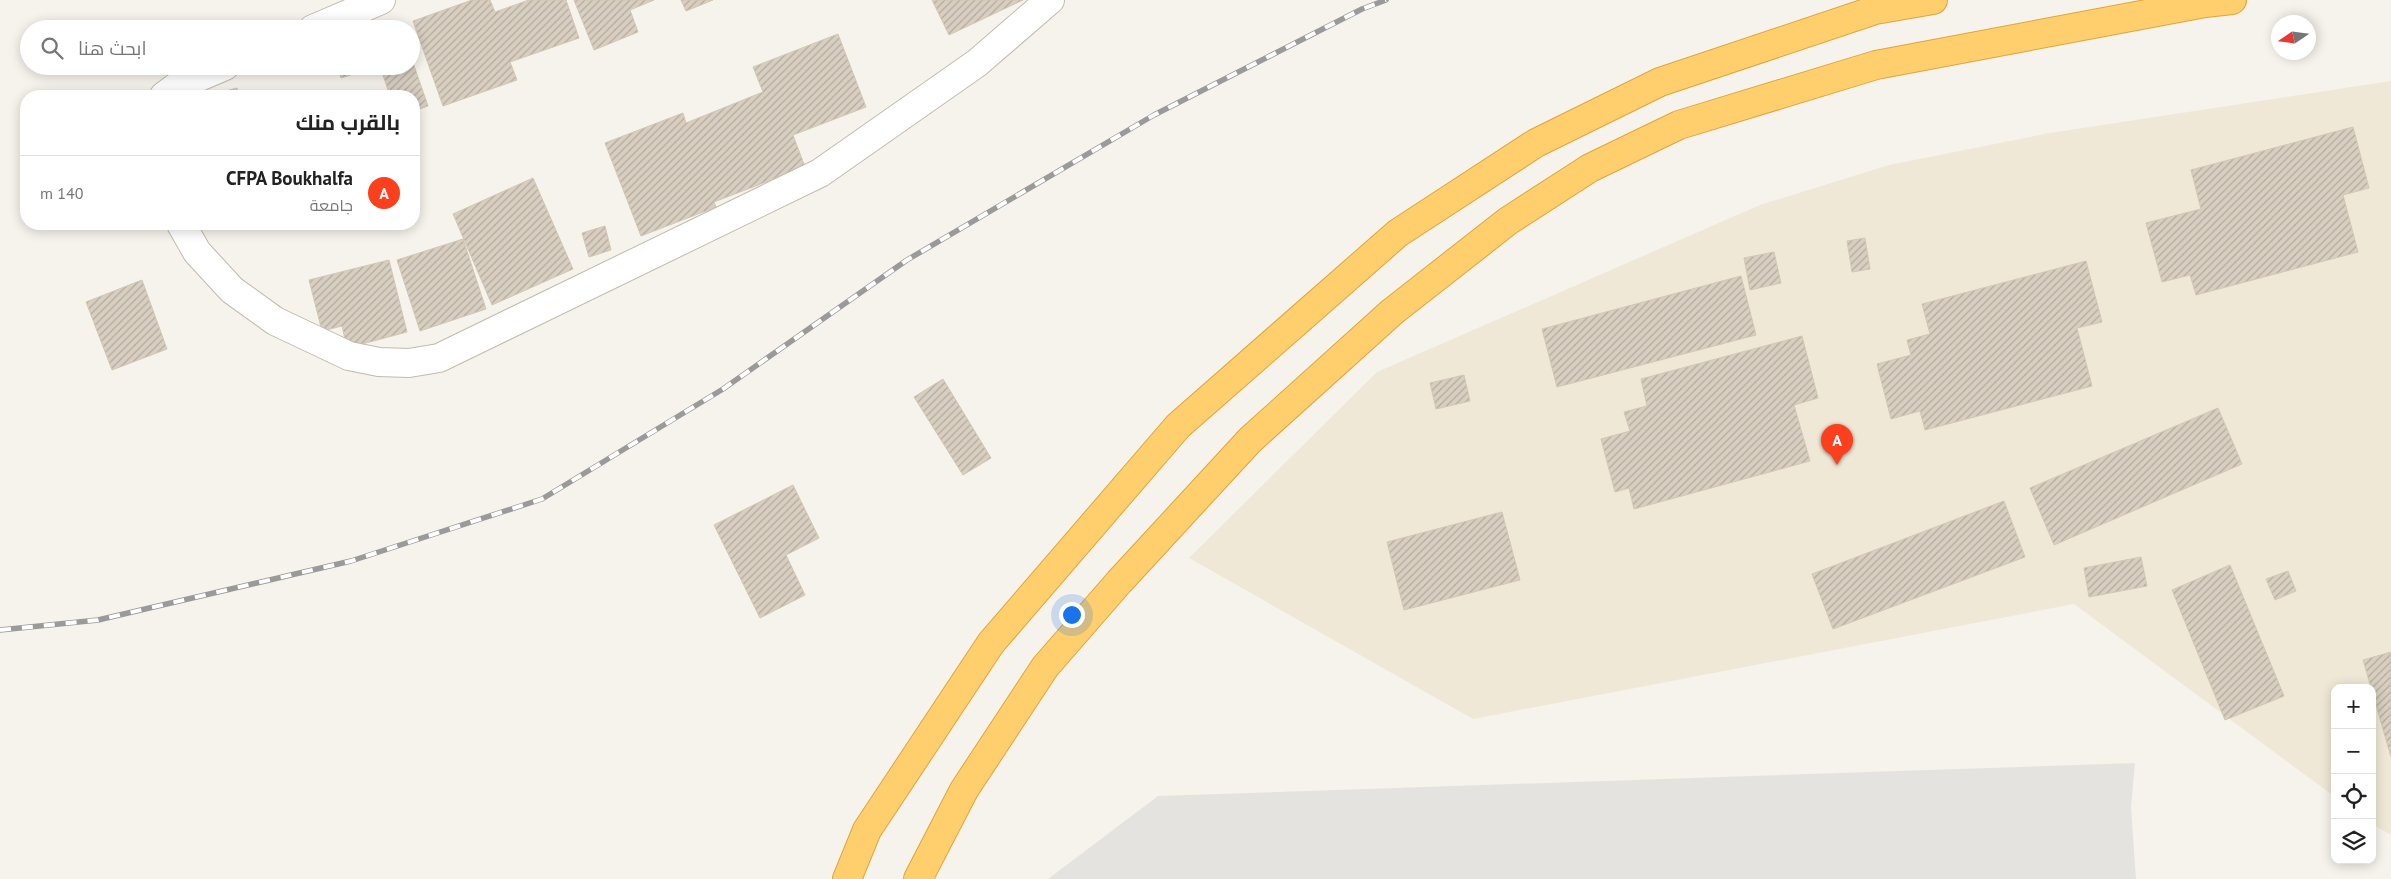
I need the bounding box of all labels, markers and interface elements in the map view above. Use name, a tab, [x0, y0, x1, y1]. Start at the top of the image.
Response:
north arrow	[2271, 15, 2316, 60]
search box	[20, 20, 420, 75]
icon: search	[38, 34, 66, 62]
text: ابحث هنا	[78, 36, 147, 60]
text: بالقرب منك	[296, 109, 400, 136]
text: CFPA Boukhalfa	[226, 166, 353, 190]
text: 140 m	[40, 183, 83, 203]
text: A	[379, 183, 389, 203]
text: جامعة	[310, 195, 353, 215]
pin: A	[1821, 424, 1853, 465]
your location	[1059, 602, 1085, 628]
map controls	[2331, 684, 2376, 864]
button: +	[2331, 684, 2376, 729]
button: −	[2331, 729, 2376, 774]
button: locate	[2331, 774, 2376, 819]
button: layers	[2331, 819, 2376, 864]

